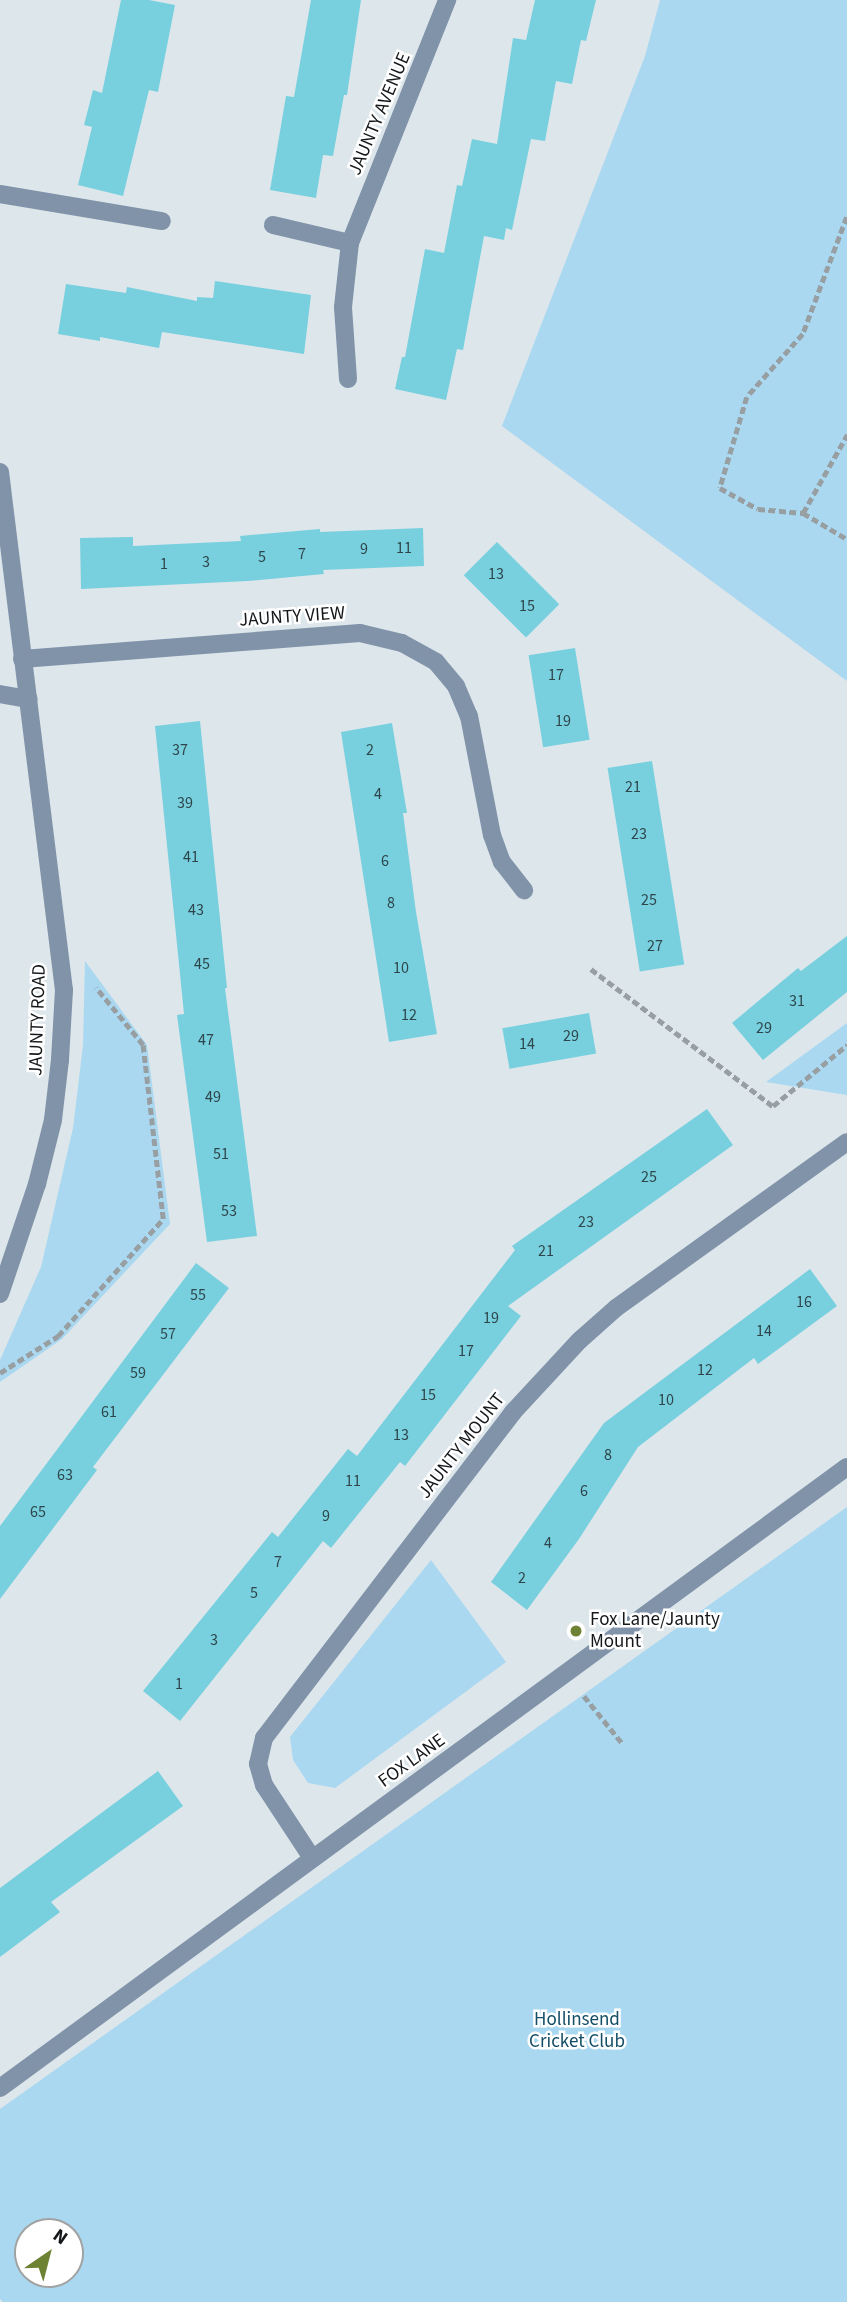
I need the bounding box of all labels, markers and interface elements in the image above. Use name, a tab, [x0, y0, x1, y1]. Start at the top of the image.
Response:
street label: JAUNTY AVENUE	[344, 49, 416, 179]
house number: 11	[396, 538, 412, 558]
house number: 9	[360, 539, 368, 559]
house number: 7	[298, 544, 306, 564]
house number: 5	[258, 547, 266, 567]
house number: 3	[202, 552, 210, 572]
house number: 1	[160, 554, 168, 574]
house number: 13	[488, 564, 504, 584]
house number: 15	[519, 596, 535, 616]
street label: JAUNTY VIEW	[238, 602, 346, 632]
house number: 17	[548, 665, 564, 685]
house number: 19	[555, 711, 571, 731]
house number: 37	[172, 740, 188, 760]
house number: 2	[366, 740, 374, 760]
house number: 21	[625, 777, 641, 797]
house number: 4	[374, 784, 382, 804]
house number: 39	[177, 793, 193, 813]
house number: 23	[631, 824, 647, 844]
house number: 41	[183, 847, 199, 867]
house number: 6	[381, 851, 389, 871]
house number: 25	[641, 890, 657, 910]
house number: 8	[387, 893, 395, 913]
house number: 43	[188, 900, 204, 920]
house number: 27	[647, 936, 663, 956]
house number: 45	[194, 954, 210, 974]
house number: 10	[393, 958, 409, 978]
street label: JAUNTY ROAD	[25, 964, 51, 1076]
house number: 31	[789, 991, 805, 1011]
house number: 12	[401, 1005, 417, 1025]
house number: 29	[756, 1018, 772, 1038]
house number: 29	[563, 1026, 579, 1046]
house number: 47	[198, 1030, 214, 1050]
house number: 14	[519, 1034, 535, 1054]
house number: 49	[205, 1087, 221, 1107]
house number: 51	[213, 1144, 229, 1164]
house number: 25	[641, 1167, 657, 1187]
house number: 53	[221, 1201, 237, 1221]
house number: 23	[578, 1212, 594, 1232]
house number: 21	[538, 1241, 554, 1261]
house number: 55	[190, 1285, 206, 1305]
house number: 16	[796, 1292, 812, 1312]
house number: 19	[483, 1308, 499, 1328]
house number: 14	[756, 1321, 772, 1341]
house number: 57	[160, 1324, 176, 1344]
house number: 17	[458, 1341, 474, 1361]
house number: 12	[697, 1360, 713, 1380]
house number: 59	[130, 1363, 146, 1383]
house number: 15	[420, 1385, 436, 1405]
street label: JAUNTY MOUNT	[414, 1389, 510, 1503]
house number: 10	[658, 1390, 674, 1410]
house number: 61	[101, 1402, 117, 1422]
house number: 13	[393, 1425, 409, 1445]
house number: 8	[604, 1445, 612, 1465]
house number: 63	[57, 1465, 73, 1485]
house number: 11	[345, 1471, 361, 1491]
house number: 6	[580, 1481, 588, 1501]
house number: 65	[30, 1502, 46, 1522]
house number: 9	[322, 1506, 330, 1526]
house number: 4	[544, 1533, 552, 1553]
house number: 7	[274, 1552, 282, 1572]
house number: 2	[518, 1568, 526, 1588]
house number: 5	[250, 1583, 258, 1603]
place label: Fox Lane/Jaunty Mount	[590, 1609, 720, 1653]
marker: Fox Lane/Jaunty Mount	[568, 1623, 584, 1639]
house number: 3	[210, 1630, 218, 1650]
house number: 1	[175, 1674, 183, 1694]
street label: FOX LANE	[374, 1729, 450, 1793]
park label: Hollinsend Cricket Club	[529, 2009, 625, 2053]
north arrow	[14, 2218, 84, 2288]
text: N	[47, 2222, 73, 2252]

